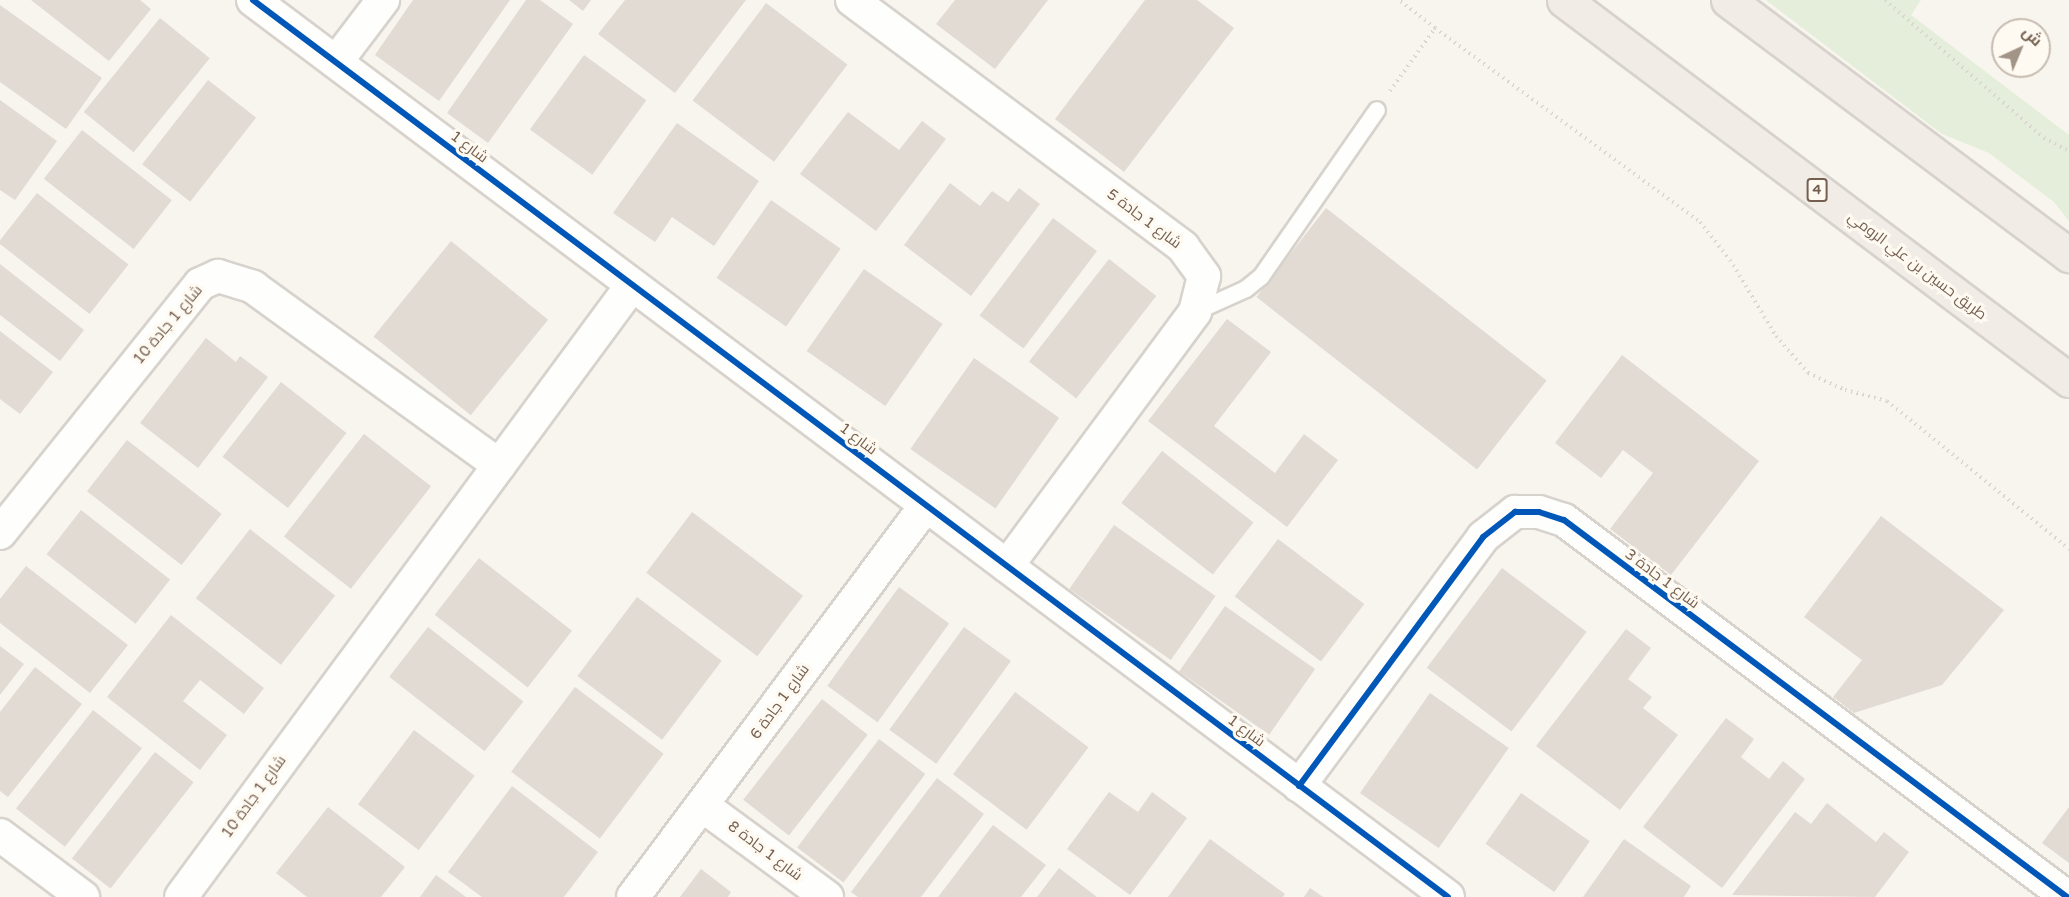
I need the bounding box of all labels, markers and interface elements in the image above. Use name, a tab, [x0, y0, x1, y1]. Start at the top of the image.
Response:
north arrow	[1991, 18, 2051, 78]
text: ش	[2018, 22, 2046, 51]
street label: شارع 1	[447, 127, 491, 167]
road number: 4	[1806, 179, 1828, 201]
street label: شارع 1 جادة 5	[1103, 185, 1185, 253]
street label: طريق حسين بن علي الرومي	[1844, 208, 1990, 324]
street label: شارع 1 جادة 10	[130, 282, 206, 368]
street label: شارع 1	[836, 419, 880, 459]
street label: شارع 1 جادة 3	[1621, 545, 1703, 613]
street label: شارع 1 جادة 6	[747, 661, 813, 743]
street label: شارع 1	[1224, 711, 1268, 751]
street label: شارع 1 جادة 10	[218, 752, 290, 842]
street label: شارع 1 جادة 8	[724, 817, 806, 885]

